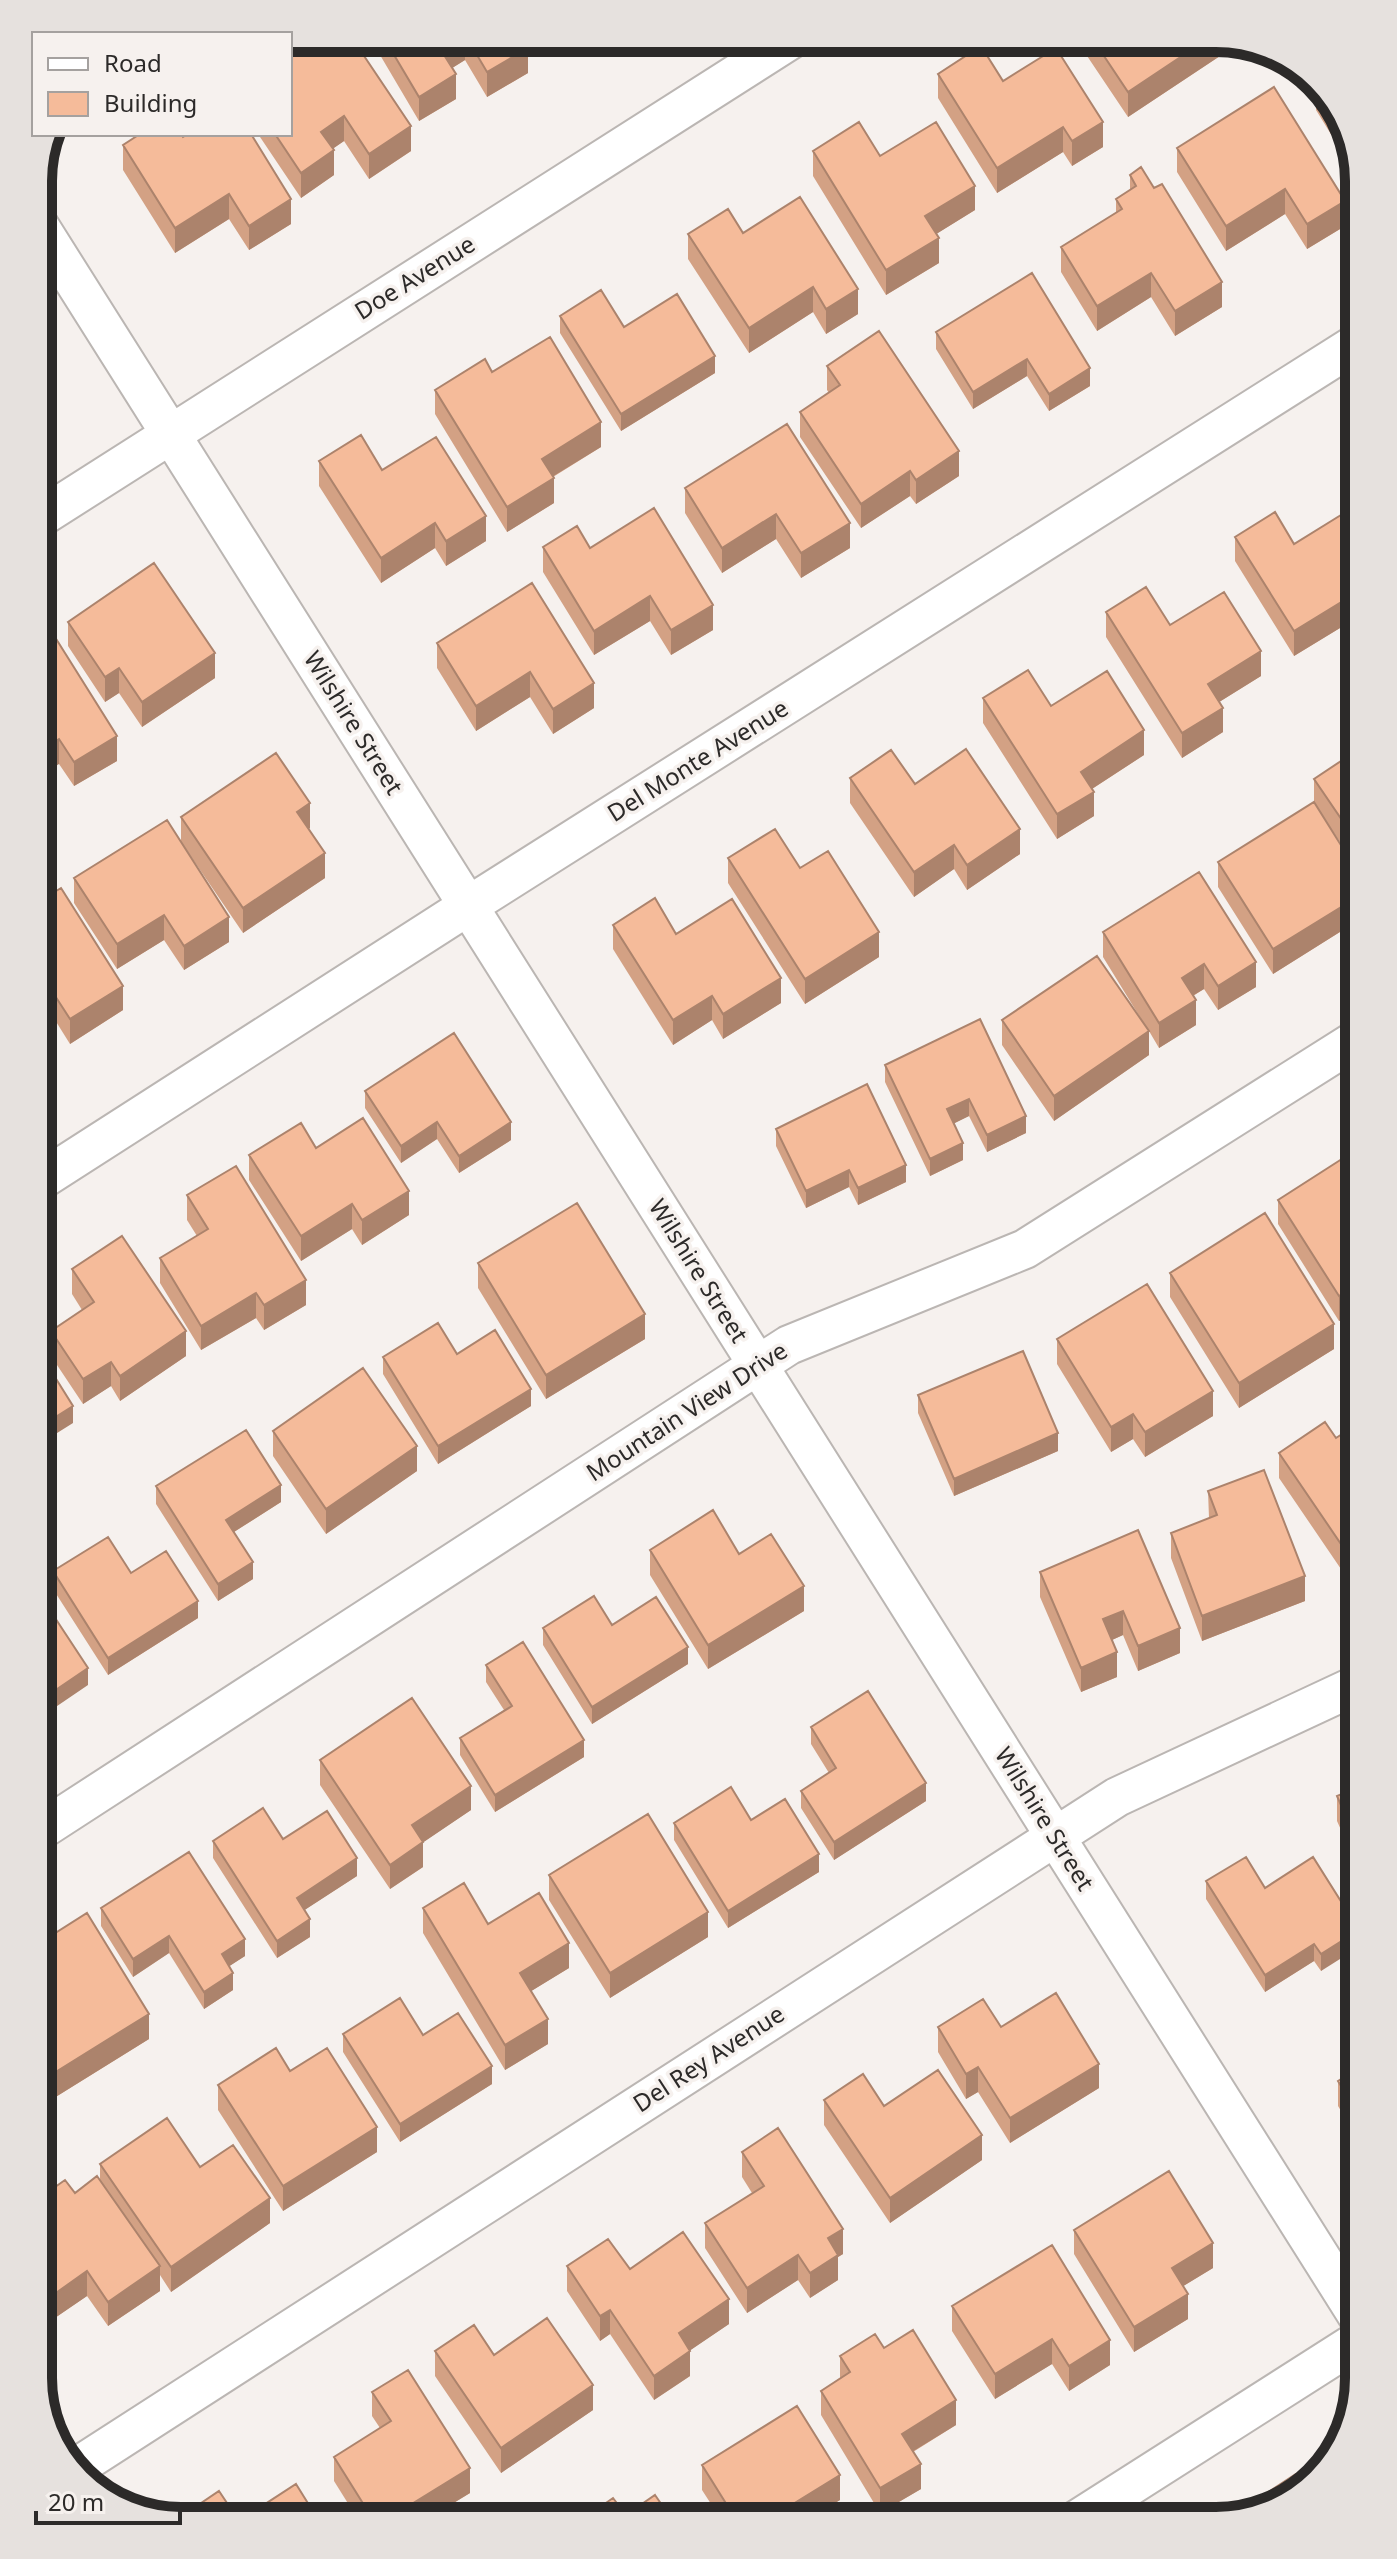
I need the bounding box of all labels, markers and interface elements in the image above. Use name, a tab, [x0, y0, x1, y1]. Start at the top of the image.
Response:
legend	[32, 32, 292, 136]
text: Road	[104, 46, 162, 79]
text: Building	[104, 86, 197, 119]
street label: Doe Avenue	[348, 227, 481, 327]
street label: Wilshire Street	[297, 644, 412, 801]
street label: Del Monte Avenue	[601, 691, 794, 829]
street label: Wilshire Street	[642, 1192, 757, 1349]
street label: Mountain View Drive	[579, 1333, 793, 1488]
street label: Wilshire Street	[988, 1740, 1103, 1897]
street label: Del Rey Avenue	[626, 1996, 790, 2119]
scale bar	[36, 2475, 180, 2525]
text: 20 m	[48, 2485, 104, 2518]

